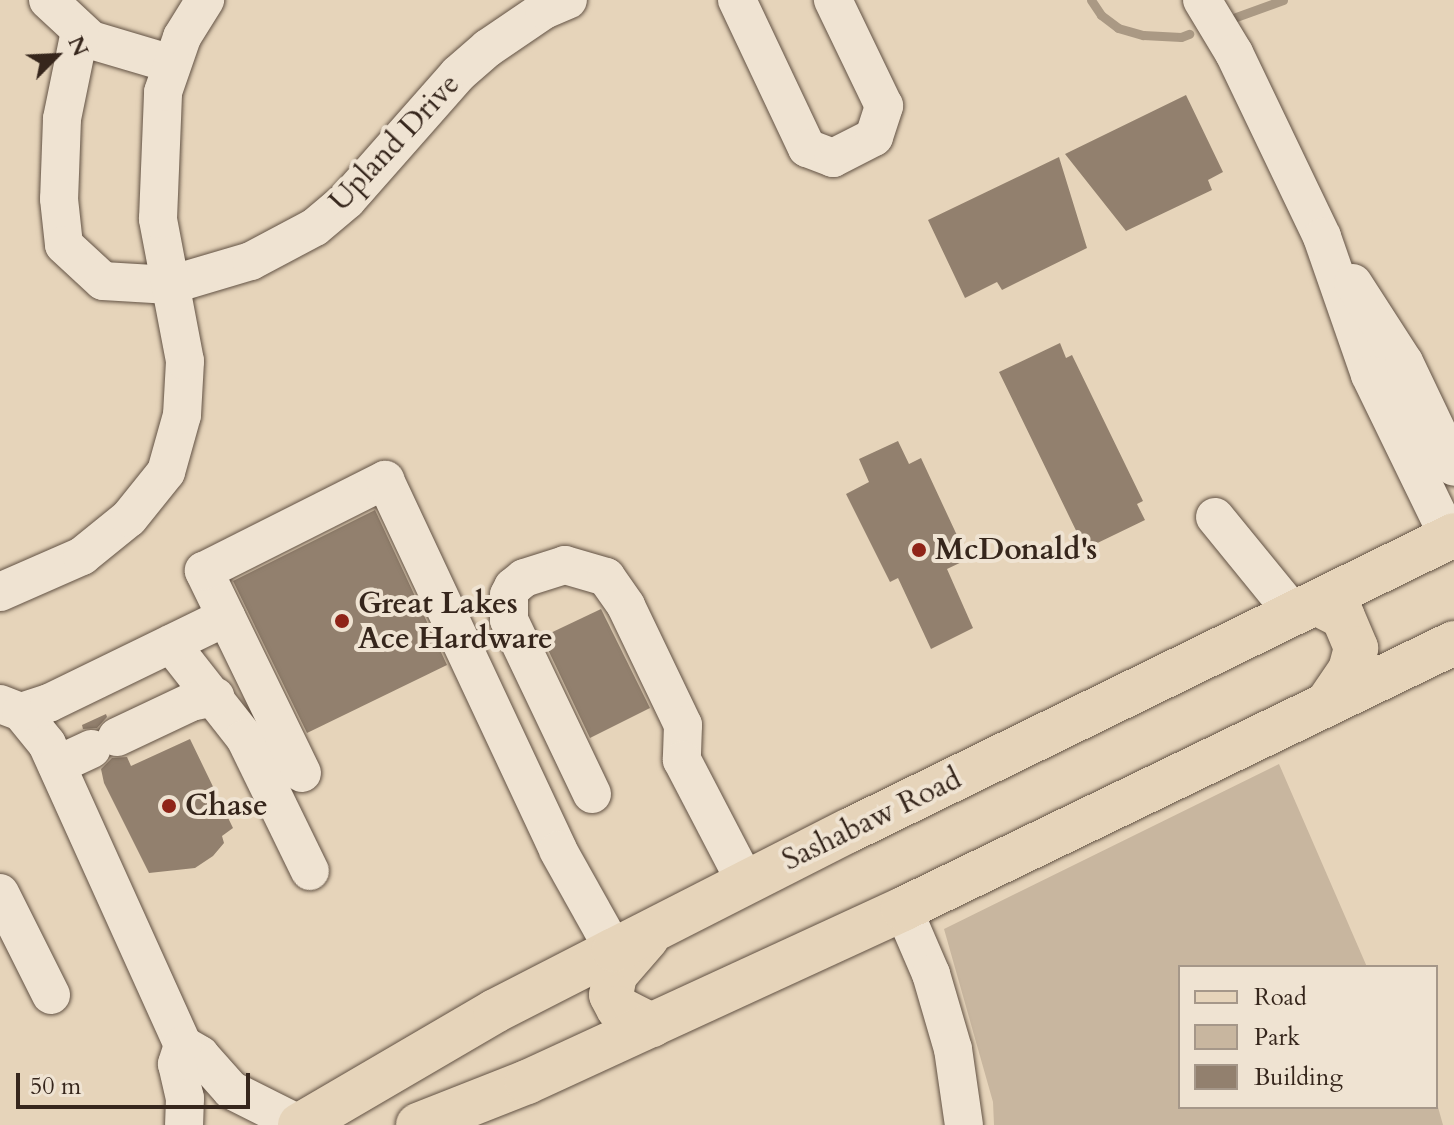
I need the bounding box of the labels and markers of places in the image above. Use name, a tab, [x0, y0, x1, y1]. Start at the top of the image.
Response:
place label: McDonald's	[935, 532, 1097, 568]
marker: McDonald's	[910, 541, 928, 559]
place label: Great Lakes Ace Hardware	[358, 586, 553, 656]
marker: Great Lakes Ace Hardware	[333, 612, 351, 630]
place label: Chase	[185, 788, 268, 824]
marker: Chase	[160, 797, 178, 815]

